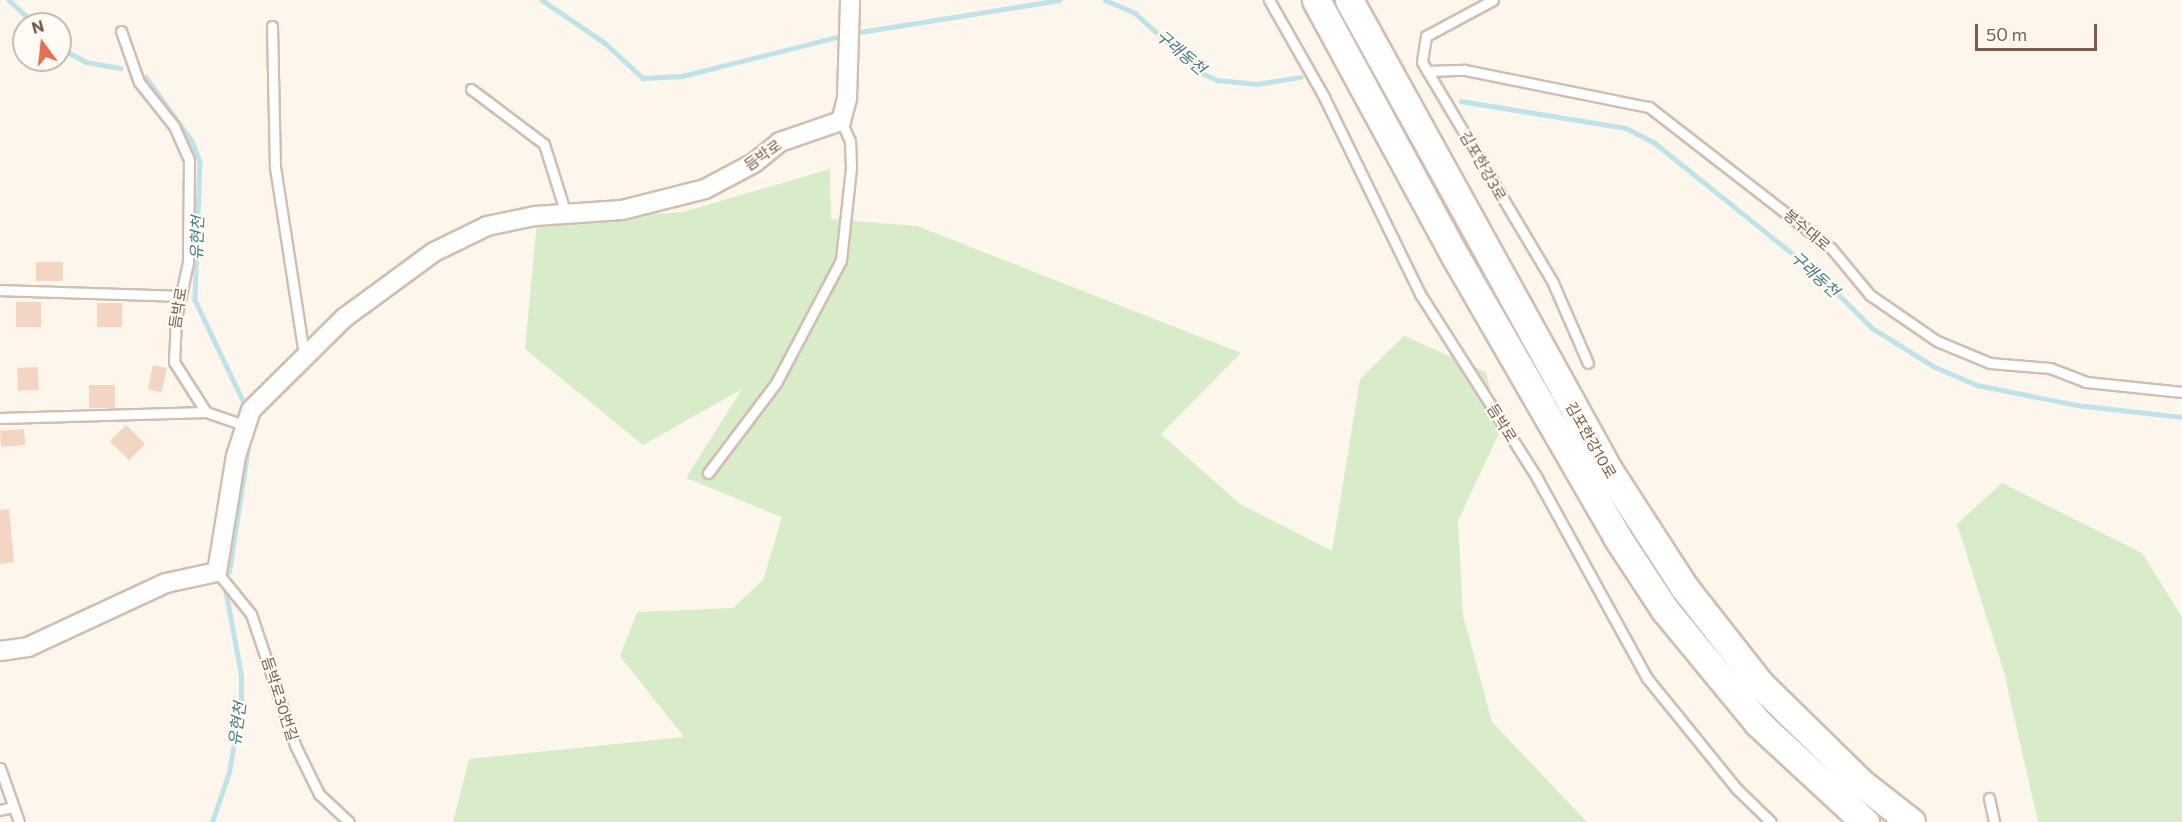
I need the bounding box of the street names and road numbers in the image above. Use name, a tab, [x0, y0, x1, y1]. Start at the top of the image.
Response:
street label: 김포한강3로	[1456, 128, 1510, 204]
street label: 듬박로	[741, 136, 785, 174]
street label: 봉수대로	[1780, 205, 1834, 255]
street label: 듬박로	[166, 286, 190, 330]
street label: 김포한강10로	[1562, 399, 1620, 481]
street label: 듬박로	[1483, 401, 1521, 445]
street label: 듬박로30번길	[258, 655, 302, 743]

